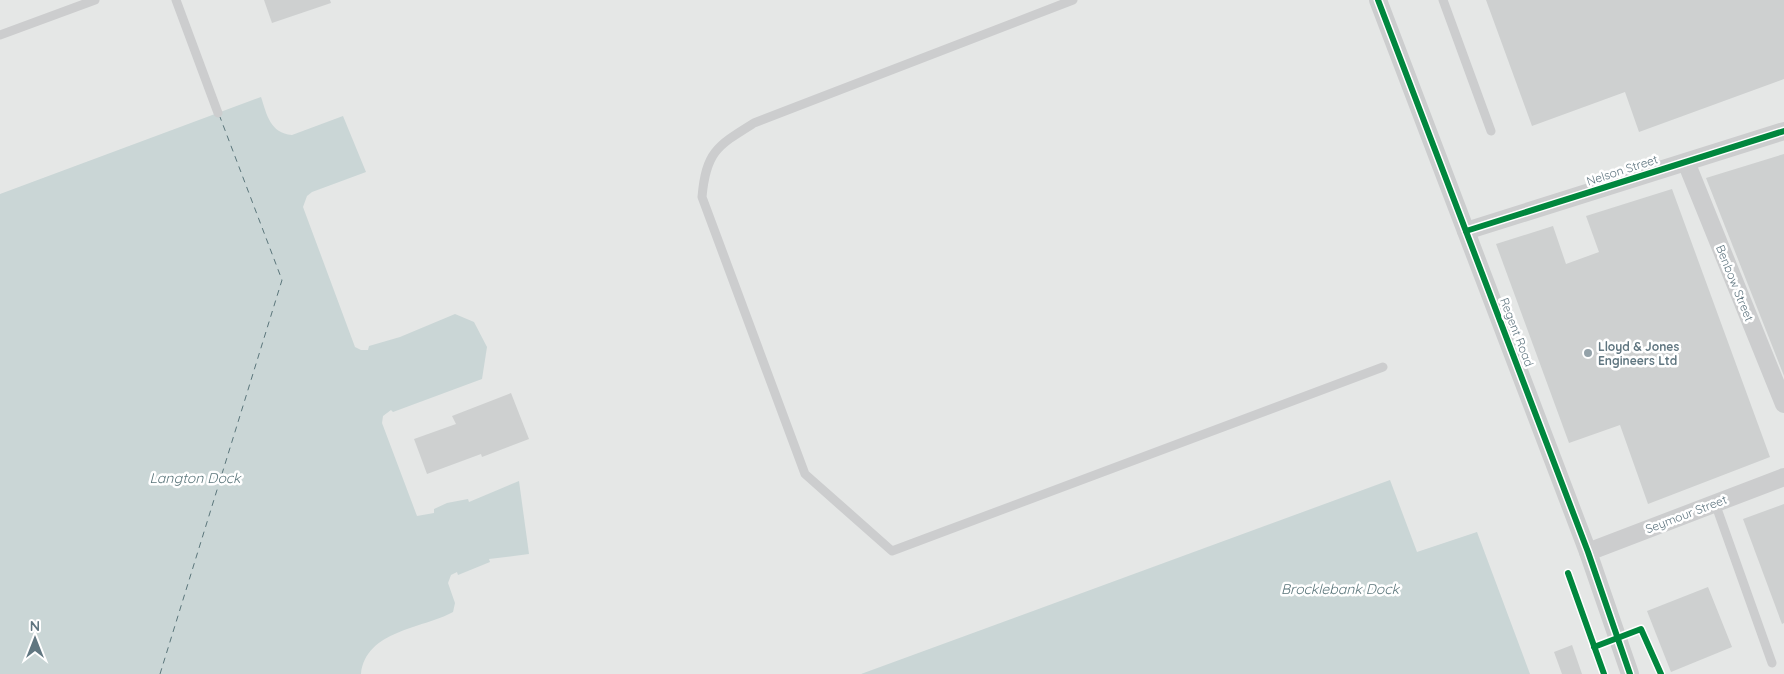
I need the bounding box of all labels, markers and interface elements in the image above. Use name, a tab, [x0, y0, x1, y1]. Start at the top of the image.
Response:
street label: Nelson Street	[1584, 151, 1660, 189]
street label: Benbow Street	[1713, 243, 1757, 323]
street label: Regent Road	[1497, 295, 1537, 369]
place label: Lloyd & Jones Engineers Ltd	[1598, 339, 1679, 368]
marker: Lloyd & Jones Engineers Ltd	[1582, 347, 1594, 359]
water label: Langton Dock	[149, 469, 242, 487]
street label: Seymour Street	[1643, 492, 1729, 536]
water label: Brocklebank Dock	[1281, 580, 1401, 598]
north arrow	[10, 614, 60, 664]
text: N	[30, 617, 40, 635]

